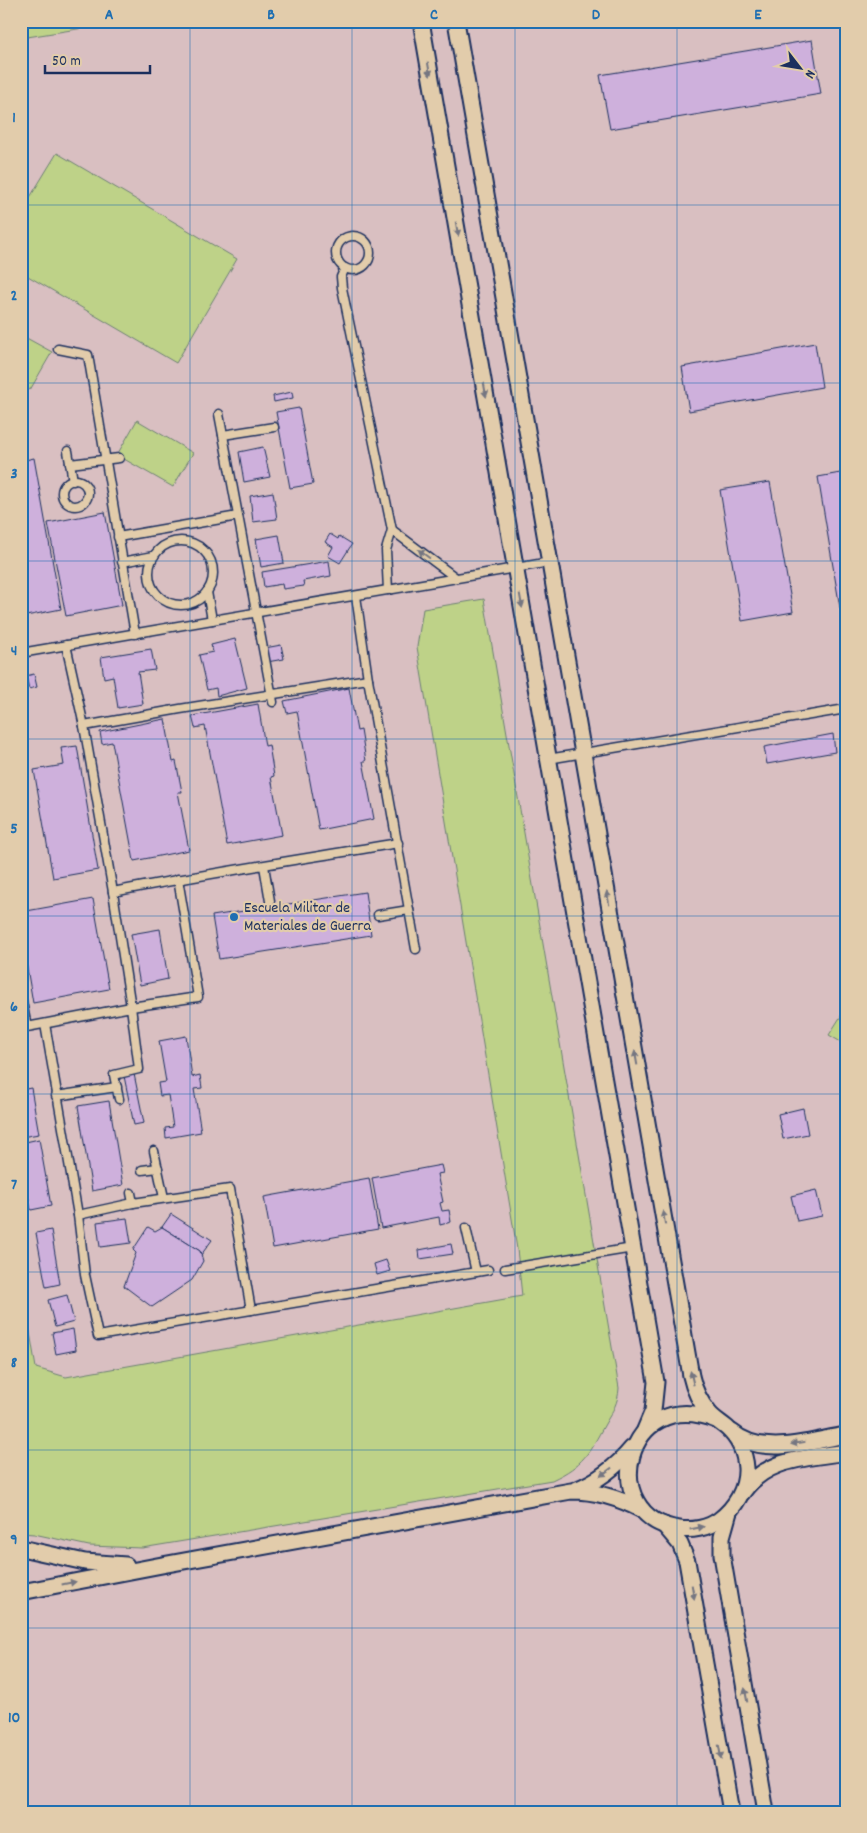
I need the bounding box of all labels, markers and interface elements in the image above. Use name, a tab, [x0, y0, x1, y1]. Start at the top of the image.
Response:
text: A	[105, 4, 114, 27]
text: B	[267, 4, 275, 27]
text: C	[430, 4, 438, 27]
text: D	[592, 4, 601, 27]
text: E	[754, 4, 762, 27]
scale bar	[45, 42, 150, 74]
north arrow	[774, 42, 824, 92]
text: 50 m	[52, 51, 81, 73]
one-way arrow	[426, 62, 434, 78]
text: N	[799, 66, 820, 82]
text: 1	[12, 107, 16, 130]
one-way arrow	[453, 222, 461, 238]
text: 2	[11, 285, 18, 308]
one-way arrow	[481, 382, 489, 398]
text: 3	[10, 463, 18, 486]
one-way arrow	[417, 549, 431, 559]
one-way arrow	[518, 594, 526, 610]
text: 4	[11, 640, 17, 663]
text: 5	[10, 818, 18, 841]
one-way arrow	[603, 889, 611, 905]
place label: Escuela Militar de Materiales de Guerra	[244, 897, 372, 938]
marker: Escuela Militar de Materiales de Guerra	[228, 911, 240, 923]
text: 6	[10, 996, 18, 1019]
one-way arrow	[631, 1050, 639, 1066]
text: 7	[11, 1174, 17, 1197]
one-way arrow	[659, 1210, 667, 1226]
text: 8	[11, 1352, 18, 1375]
one-way arrow	[688, 1371, 696, 1386]
one-way arrow	[789, 1440, 805, 1448]
one-way arrow	[599, 1467, 613, 1477]
one-way arrow	[690, 1523, 706, 1531]
text: 9	[10, 1529, 18, 1552]
one-way arrow	[61, 1578, 77, 1586]
one-way arrow	[689, 1584, 697, 1600]
one-way arrow	[742, 1686, 750, 1702]
text: 10	[8, 1707, 20, 1730]
one-way arrow	[717, 1744, 725, 1760]

